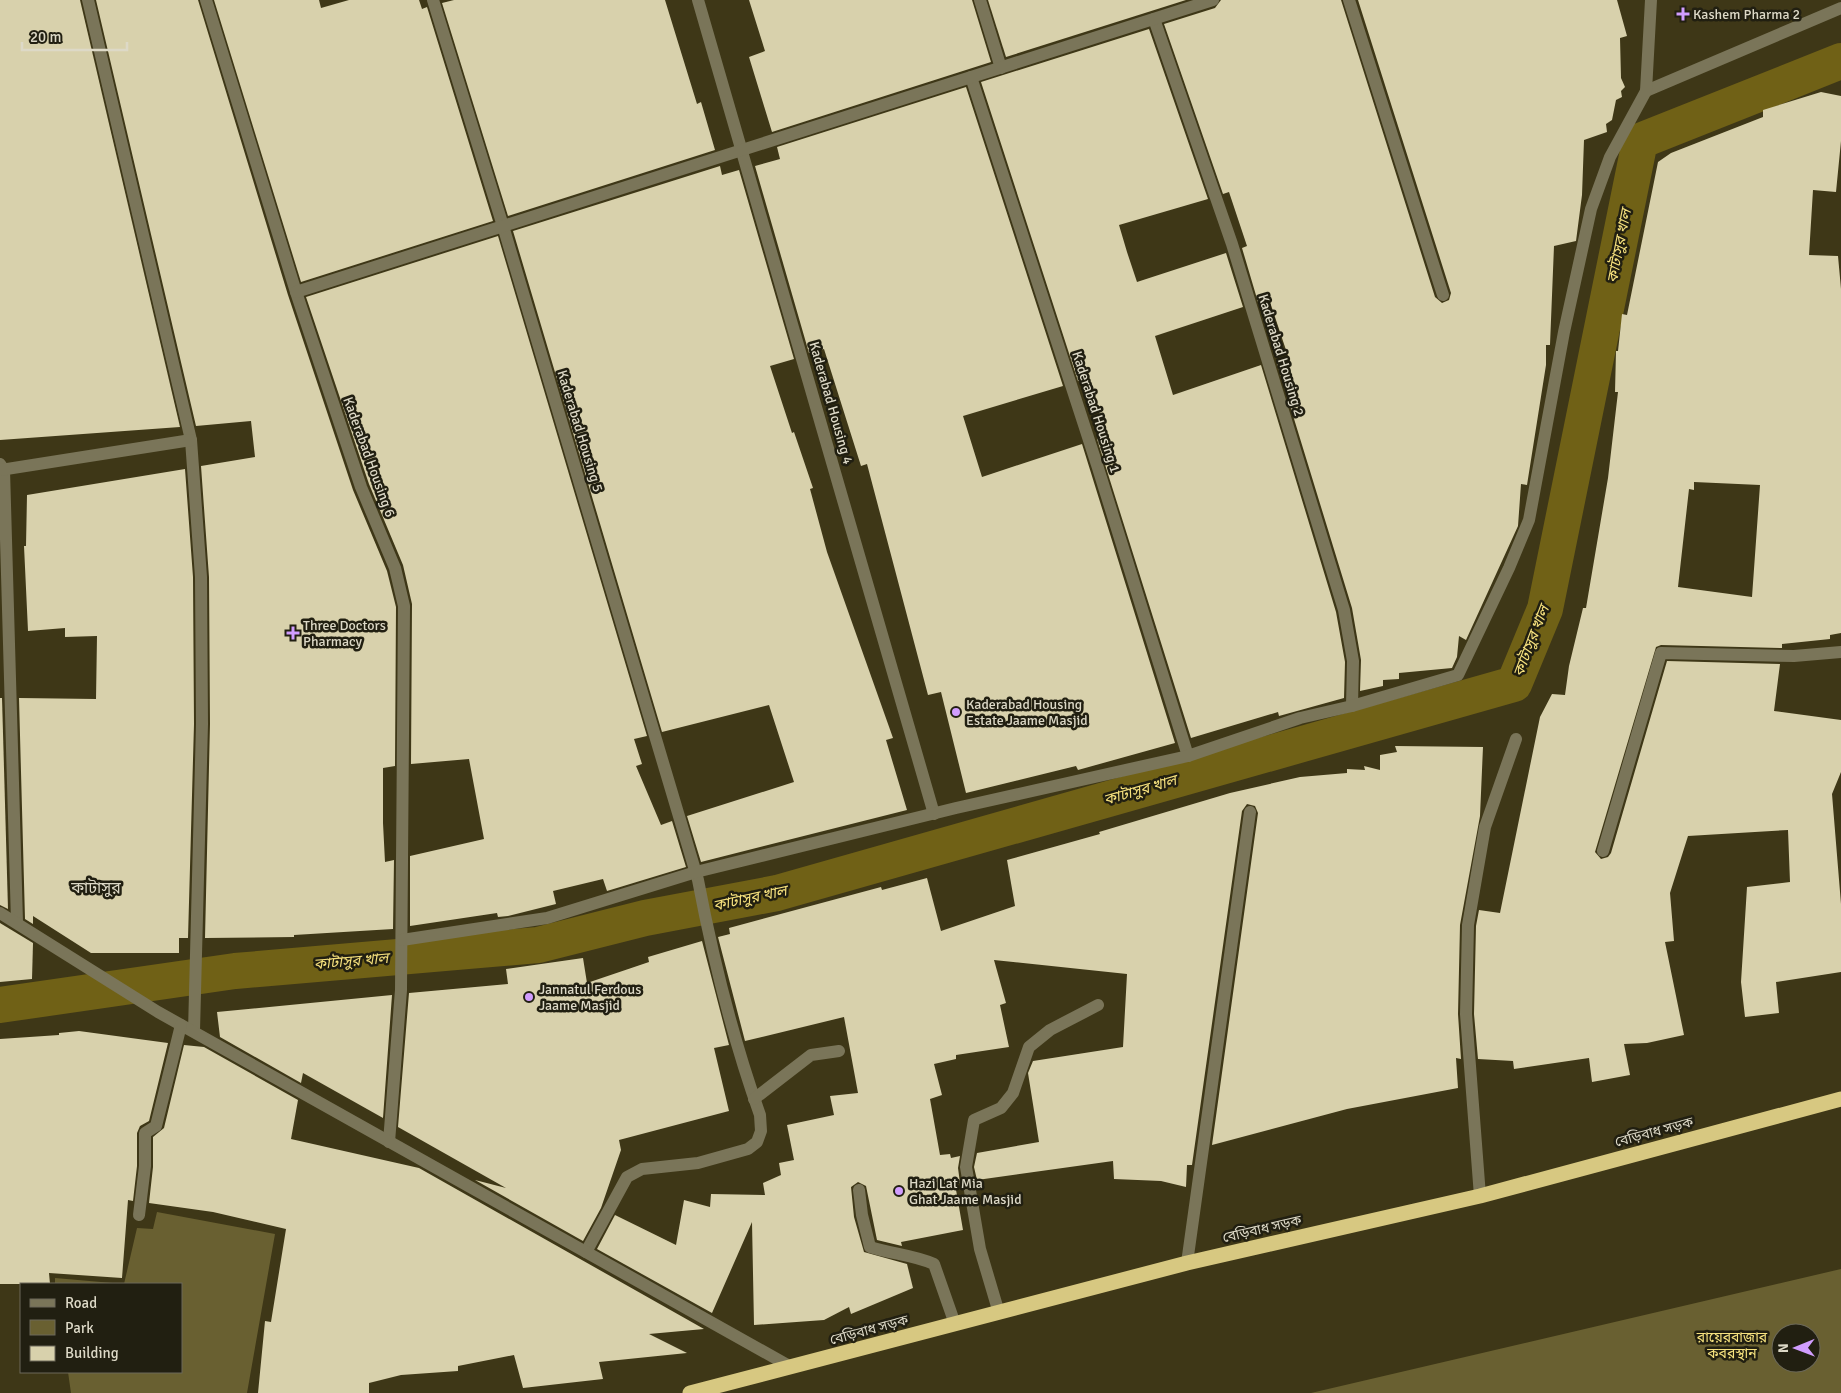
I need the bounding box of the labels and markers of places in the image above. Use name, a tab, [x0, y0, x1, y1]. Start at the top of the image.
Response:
place label: Kashem Pharma 2	[1693, 6, 1800, 23]
marker: Kashem Pharma 2	[1677, 8, 1689, 20]
place label: Three Doctors Pharmacy	[303, 617, 386, 650]
marker: Three Doctors Pharmacy	[287, 627, 299, 639]
place label: Kaderabad Housing Estate Jaame Masjid	[966, 696, 1088, 729]
marker: Kaderabad Housing Estate Jaame Masjid	[950, 706, 962, 718]
place label: Jannatul Ferdous Jaame Masjid	[539, 981, 641, 1014]
marker: Jannatul Ferdous Jaame Masjid	[523, 991, 535, 1003]
place label: Hazi Lat Mia Ghat Jaame Masjid	[909, 1175, 1022, 1208]
marker: Hazi Lat Mia Ghat Jaame Masjid	[893, 1185, 905, 1197]

